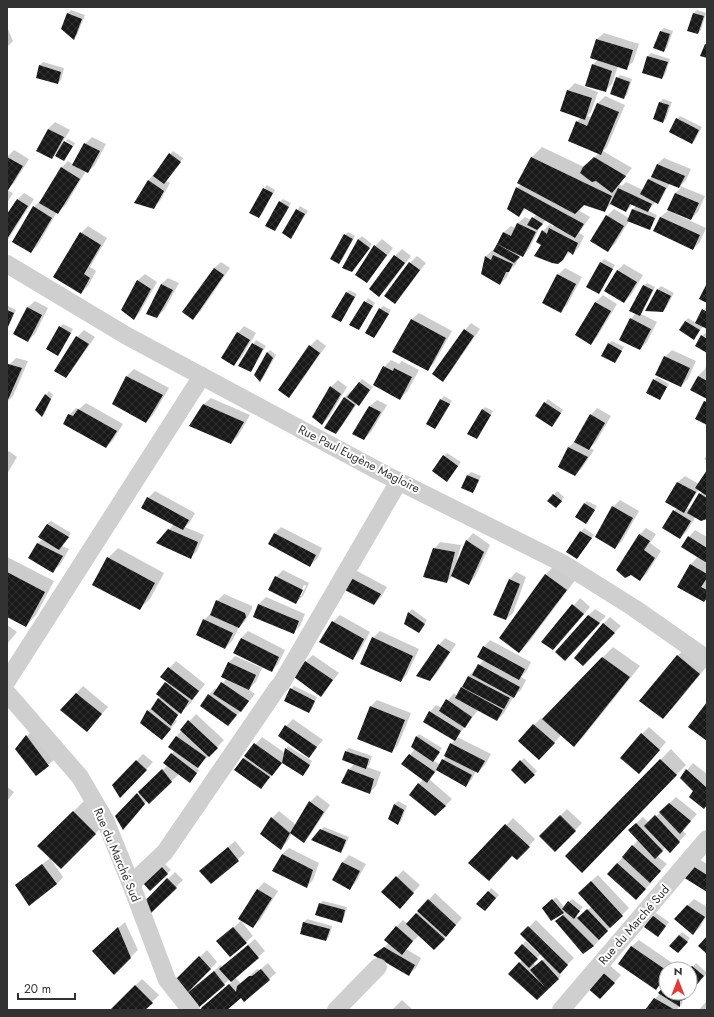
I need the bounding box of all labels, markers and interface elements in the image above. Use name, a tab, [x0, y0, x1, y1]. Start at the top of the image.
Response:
street label: Rue Paul Eugène Magloire	[295, 420, 423, 498]
street label: Rue du Marché Sud	[89, 805, 145, 905]
street label: Rue du Marché Sud	[594, 881, 674, 969]
north arrow	[658, 961, 698, 1001]
text: N	[674, 963, 682, 979]
scale bar	[18, 975, 75, 1001]
text: 20 m	[24, 980, 51, 998]

